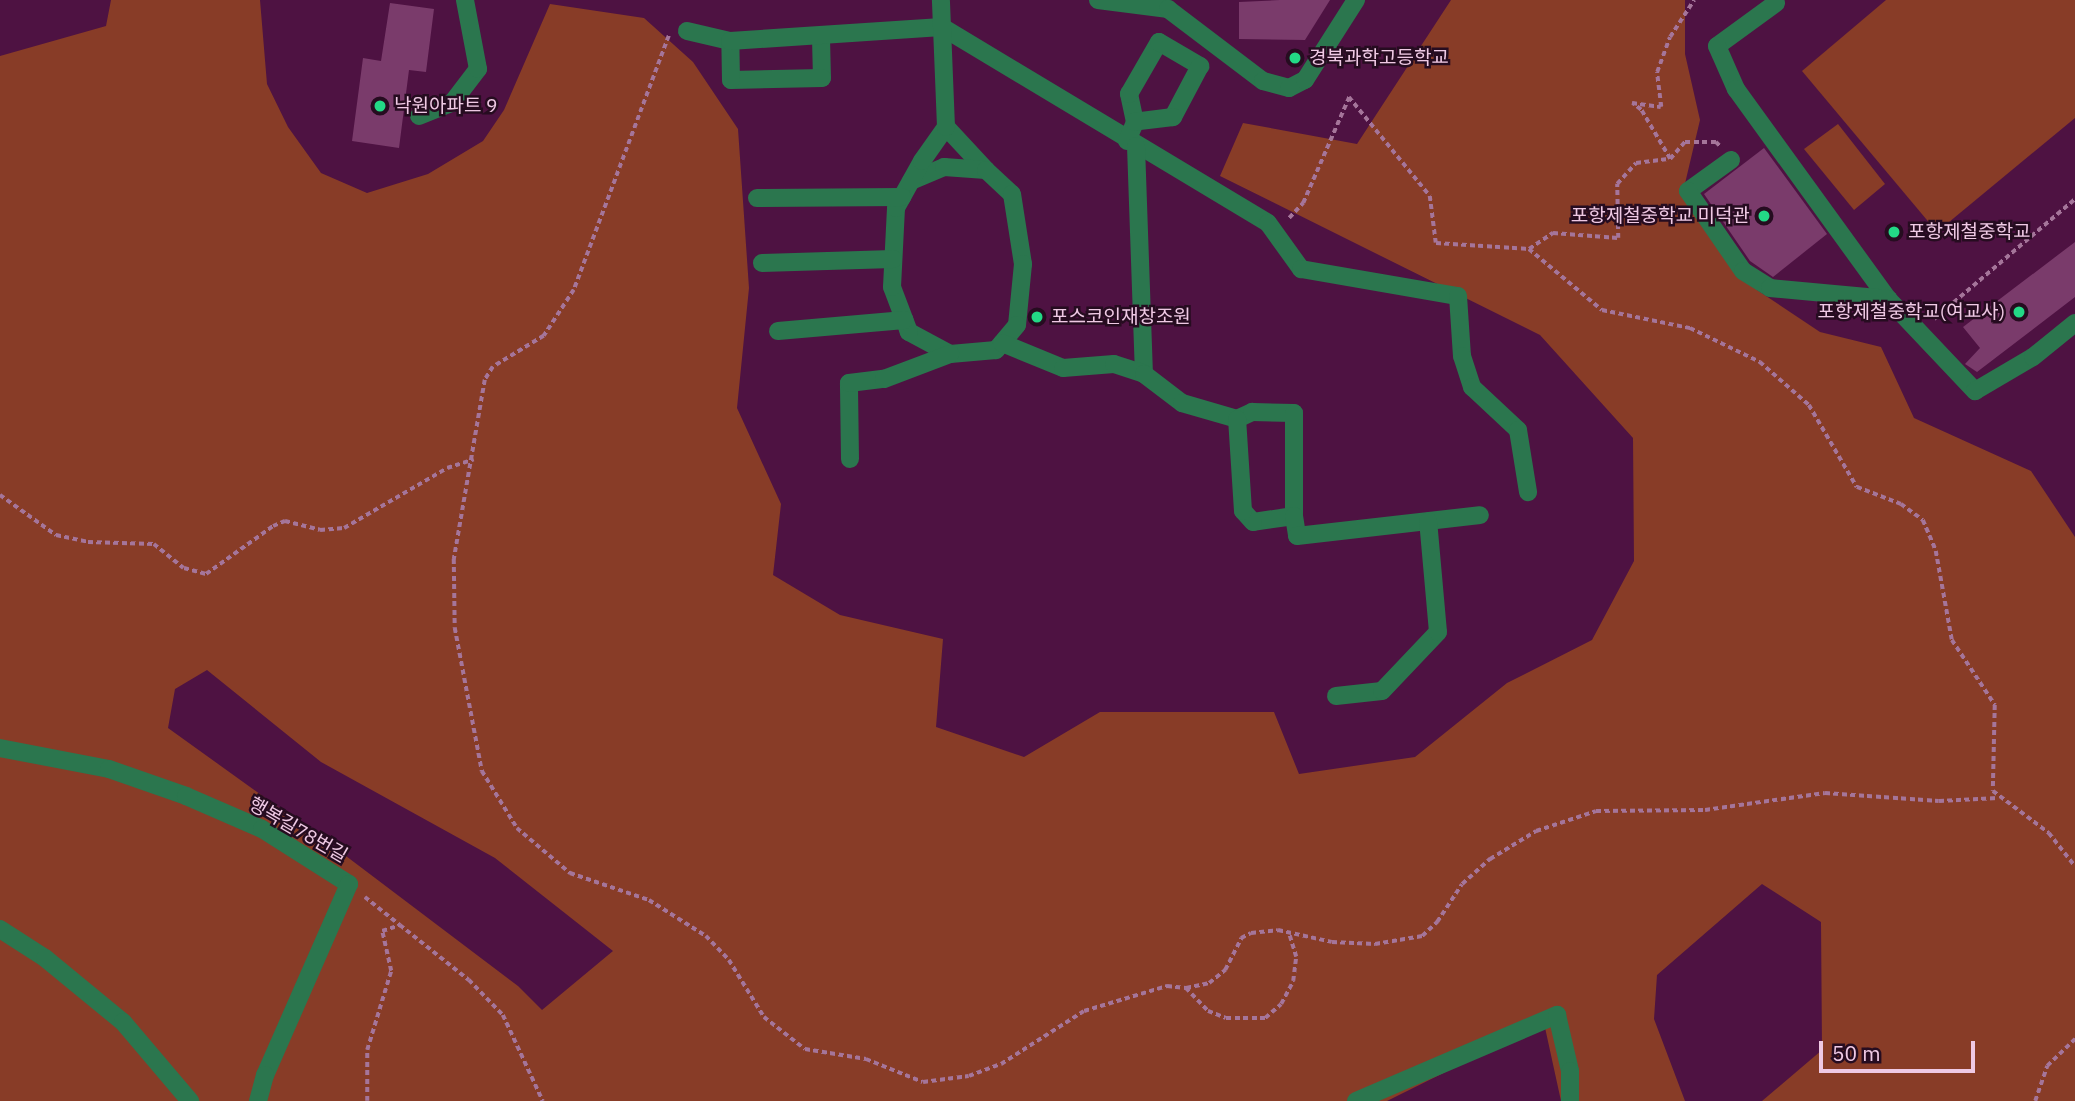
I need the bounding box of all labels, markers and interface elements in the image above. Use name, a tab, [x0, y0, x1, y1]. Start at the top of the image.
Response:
place label: 경북과학고등학교	[1309, 47, 1449, 69]
marker: 경북과학고등학교	[1287, 50, 1303, 66]
place label: 낙원아파트 9	[394, 95, 497, 117]
marker: 낙원아파트 9	[372, 98, 388, 114]
place label: 포항제철중학교 미덕관	[1571, 205, 1750, 227]
marker: 포항제철중학교 미덕관	[1756, 208, 1772, 224]
place label: 포항제철중학교	[1908, 221, 2030, 243]
marker: 포항제철중학교	[1886, 224, 1902, 240]
place label: 포항제철중학교(여교사)	[1817, 301, 2005, 323]
marker: 포항제철중학교(여교사)	[2011, 304, 2027, 320]
place label: 포스코인재창조원	[1051, 306, 1191, 328]
marker: 포스코인재창조원	[1029, 309, 1045, 325]
street label: 행복길78번길	[245, 793, 351, 867]
scale bar	[1823, 1028, 1979, 1072]
text: 50 m	[1832, 1039, 1881, 1067]

